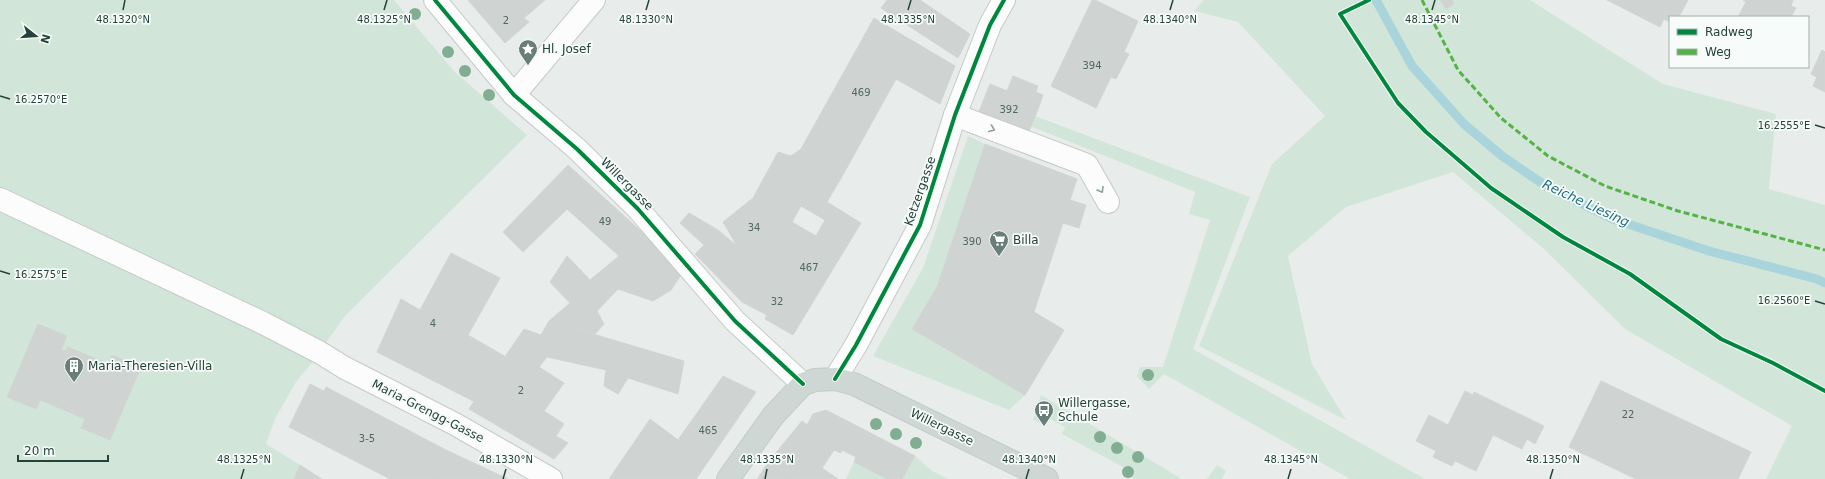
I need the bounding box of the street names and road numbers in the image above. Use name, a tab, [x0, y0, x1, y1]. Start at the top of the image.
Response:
street label: Ketzergasse	[902, 154, 938, 228]
street label: Willergasse	[598, 155, 656, 213]
street label: Maria-Grengg-Gasse	[370, 377, 486, 445]
street label: Willergasse	[908, 406, 976, 448]

